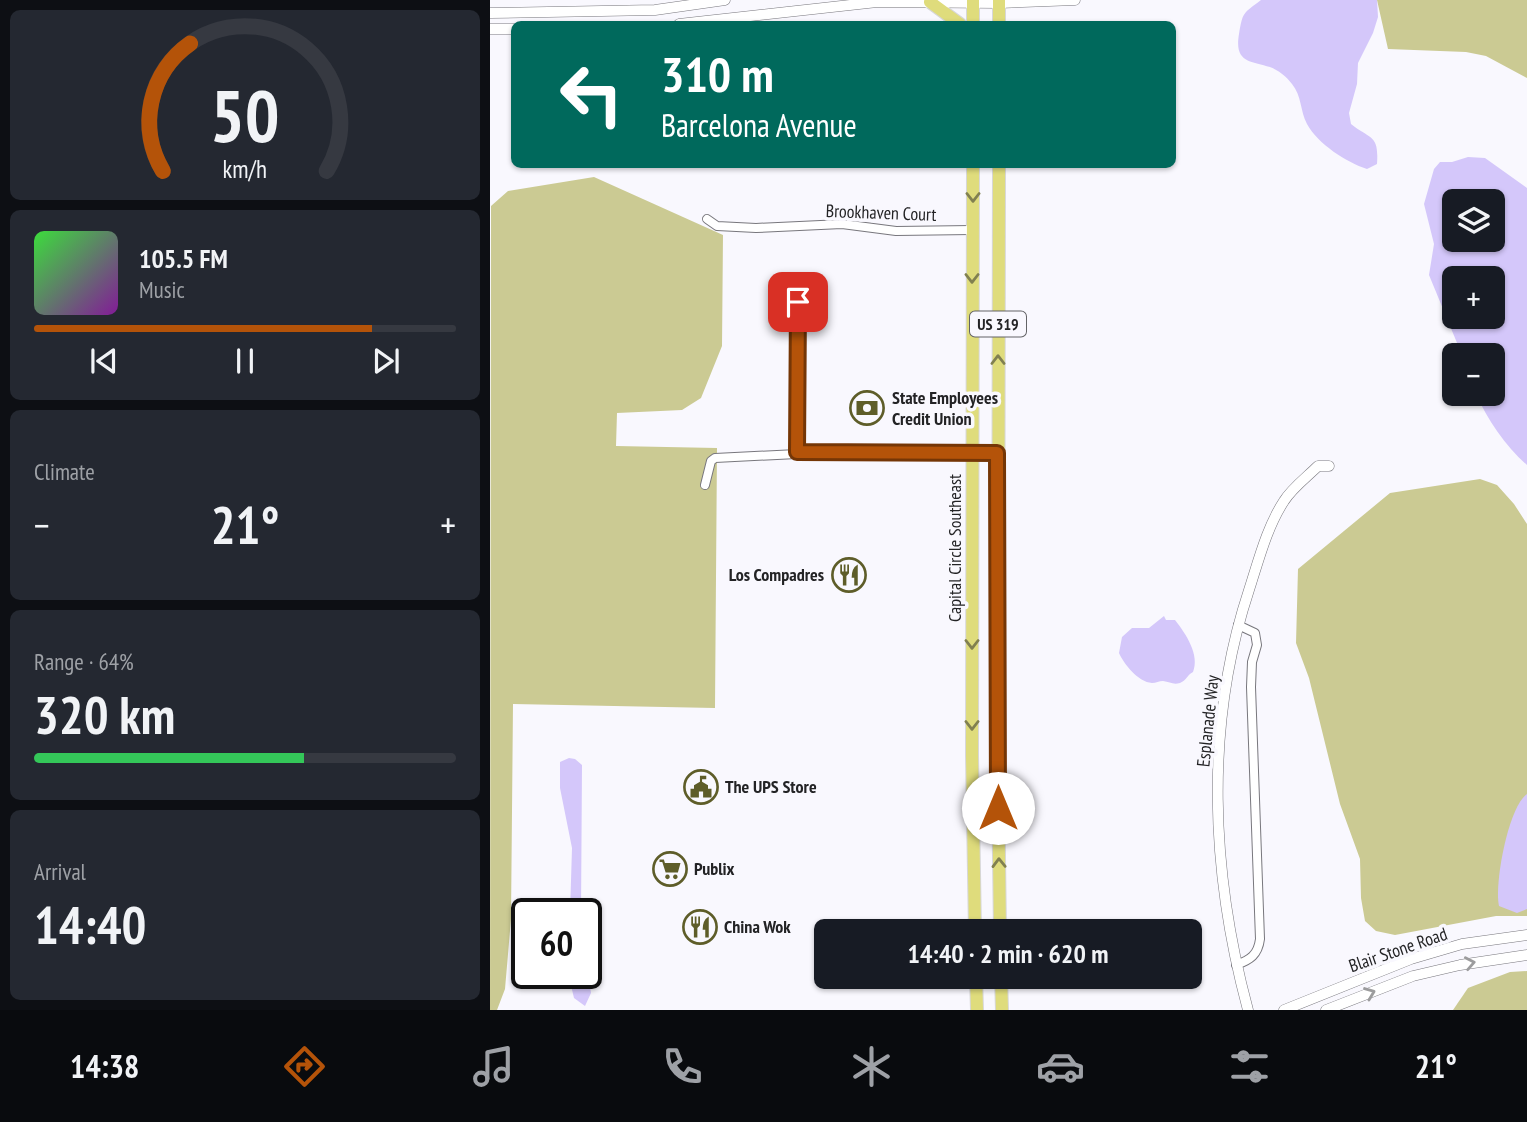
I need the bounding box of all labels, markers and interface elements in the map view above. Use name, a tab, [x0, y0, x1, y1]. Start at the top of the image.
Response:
text: 310 m	[661, 42, 774, 106]
icon: left	[546, 49, 637, 140]
text: 50	[210, 67, 280, 161]
text: Barcelona Avenue	[661, 104, 857, 146]
text: km/h	[223, 153, 267, 185]
map controls	[1442, 189, 1505, 406]
button: layers	[1442, 189, 1505, 252]
one-way arrow	[965, 192, 981, 203]
street label: Brookhaven Court	[825, 199, 937, 226]
text: 105.5 FM	[139, 242, 228, 275]
button: +	[1442, 266, 1505, 329]
pin	[768, 272, 828, 332]
one-way arrow	[964, 273, 980, 284]
text: Music	[139, 275, 185, 304]
icon: arrive	[779, 283, 817, 321]
road number: US 319	[970, 312, 1026, 336]
icon: previous	[85, 342, 123, 380]
icon: pause	[226, 342, 264, 380]
icon: next	[367, 342, 405, 380]
button: −	[1442, 343, 1505, 406]
one-way arrow	[990, 355, 1005, 366]
place label: State Employees Credit Union	[892, 386, 998, 430]
bank icon: State Employees Credit Union	[848, 389, 886, 427]
text: Climate	[34, 457, 95, 486]
street label: Capital Circle Southeast	[943, 474, 966, 622]
text: 21°	[211, 491, 279, 558]
text: −	[34, 500, 50, 549]
text: +	[440, 500, 456, 549]
restaurant icon: Los Compadres	[830, 556, 868, 594]
place label: Los Compadres	[729, 563, 824, 586]
one-way arrow	[964, 639, 980, 649]
text: Range · 64%	[34, 647, 134, 676]
street label: Esplanade Way	[1191, 674, 1224, 768]
text: 320 km	[34, 681, 175, 748]
one-way arrow	[964, 720, 980, 731]
public building icon: The UPS Store	[682, 768, 720, 806]
position arrow	[961, 771, 1035, 845]
place label: The UPS Store	[725, 775, 817, 798]
supermarket icon: Publix	[651, 850, 689, 888]
text: Arrival	[34, 857, 86, 886]
place label: Publix	[694, 857, 735, 880]
one-way arrow	[991, 857, 1007, 868]
text: 14:40	[34, 891, 146, 958]
speed limit sign: 60	[511, 898, 602, 989]
restaurant icon: China Wok	[681, 908, 719, 946]
place label: China Wok	[724, 915, 791, 938]
street label: Blair Stone Road	[1346, 922, 1450, 977]
text: 14:40 · 2 min · 620 m	[908, 937, 1108, 970]
one-way arrow	[1464, 956, 1476, 971]
one-way arrow	[1363, 987, 1375, 1001]
icon: directions	[280, 1042, 329, 1091]
icon: music	[469, 1042, 518, 1091]
icon: phone	[658, 1042, 707, 1091]
icon: climate	[847, 1042, 896, 1091]
icon: car	[1036, 1042, 1085, 1091]
icon: filters	[1225, 1042, 1274, 1091]
text: 14:38	[70, 1045, 139, 1087]
text: 21°	[1415, 1045, 1457, 1087]

